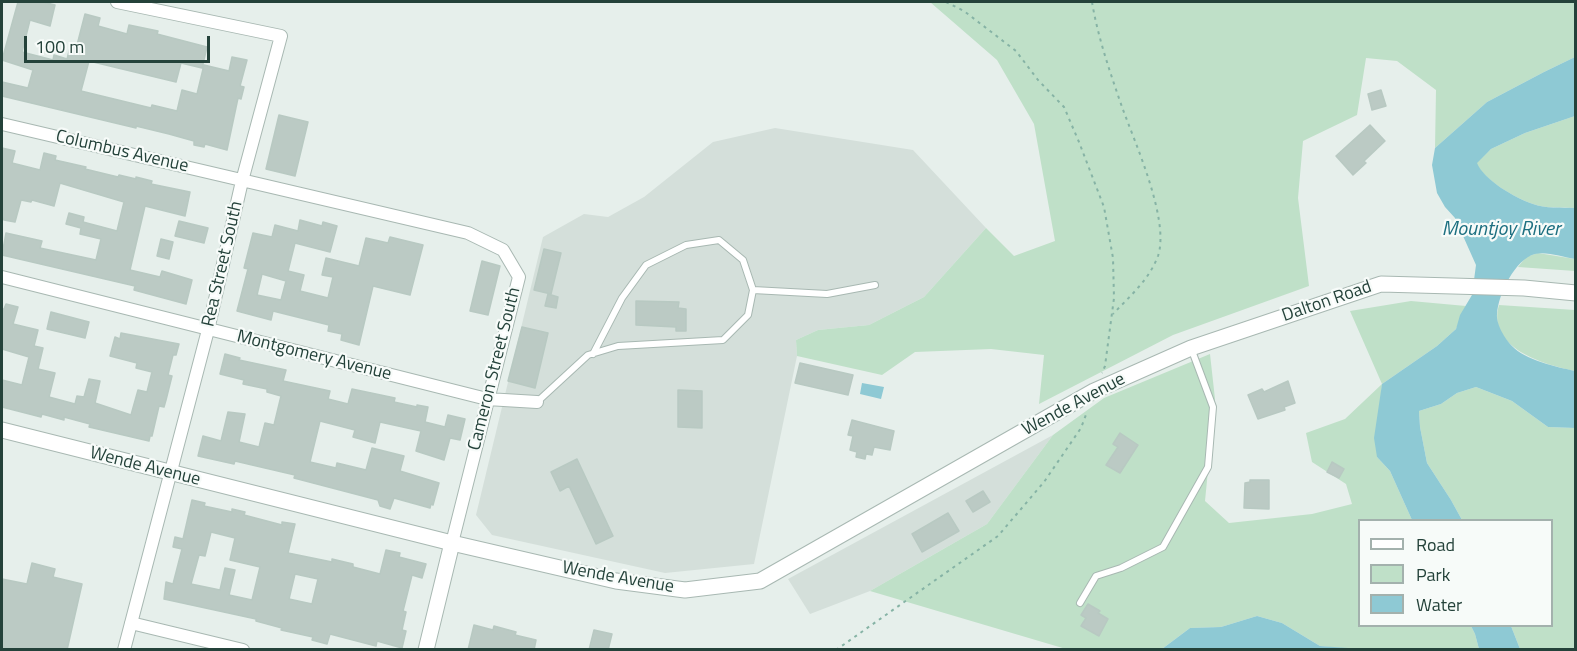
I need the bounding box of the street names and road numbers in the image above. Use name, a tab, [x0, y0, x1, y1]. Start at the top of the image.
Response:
street label: Columbus Avenue	[54, 126, 190, 178]
street label: Rea Street South	[198, 199, 248, 329]
street label: Dalton Road	[1279, 277, 1375, 327]
street label: Cameron Street South	[464, 285, 526, 453]
street label: Montgomery Avenue	[234, 326, 394, 386]
street label: Wende Avenue	[1019, 369, 1129, 441]
street label: Wende Avenue	[87, 443, 203, 491]
street label: Wende Avenue	[560, 558, 676, 598]

